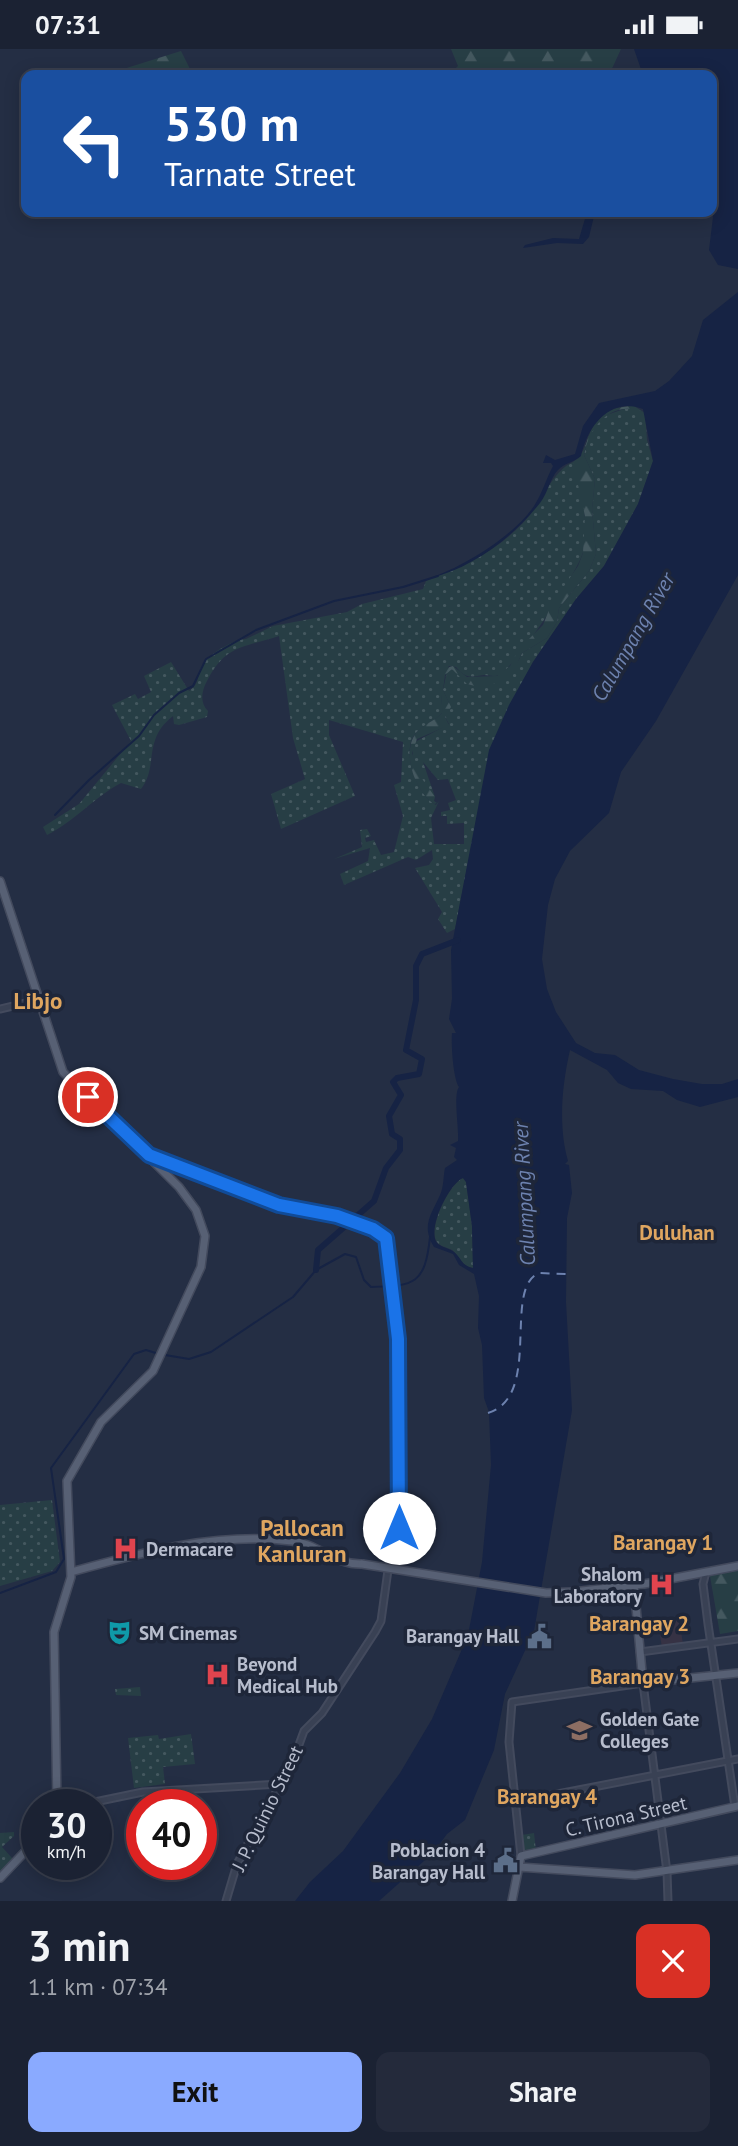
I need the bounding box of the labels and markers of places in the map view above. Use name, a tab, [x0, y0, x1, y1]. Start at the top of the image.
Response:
pin	[58, 1067, 118, 1127]
hospital icon: Dermacare	[112, 1535, 140, 1563]
place label: Dermacare	[146, 1537, 233, 1561]
place label: Shalom Laboratory	[554, 1562, 643, 1608]
hospital icon: Shalom Laboratory	[648, 1571, 676, 1599]
theatre icon: SM Cinemas	[105, 1619, 133, 1647]
place label: SM Cinemas	[139, 1621, 237, 1645]
public building icon: Barangay Hall	[525, 1622, 553, 1650]
place label: Barangay Hall	[406, 1624, 519, 1648]
place label: Beyond Medical Hub	[237, 1652, 338, 1698]
hospital icon: Beyond Medical Hub	[203, 1661, 231, 1689]
place label: Golden Gate Colleges	[600, 1707, 699, 1753]
school or university icon: Golden Gate Colleges	[566, 1716, 594, 1744]
place label: Poblacion 4 Barangay Hall	[372, 1838, 485, 1884]
public building icon: Poblacion 4 Barangay Hall	[491, 1847, 519, 1875]

